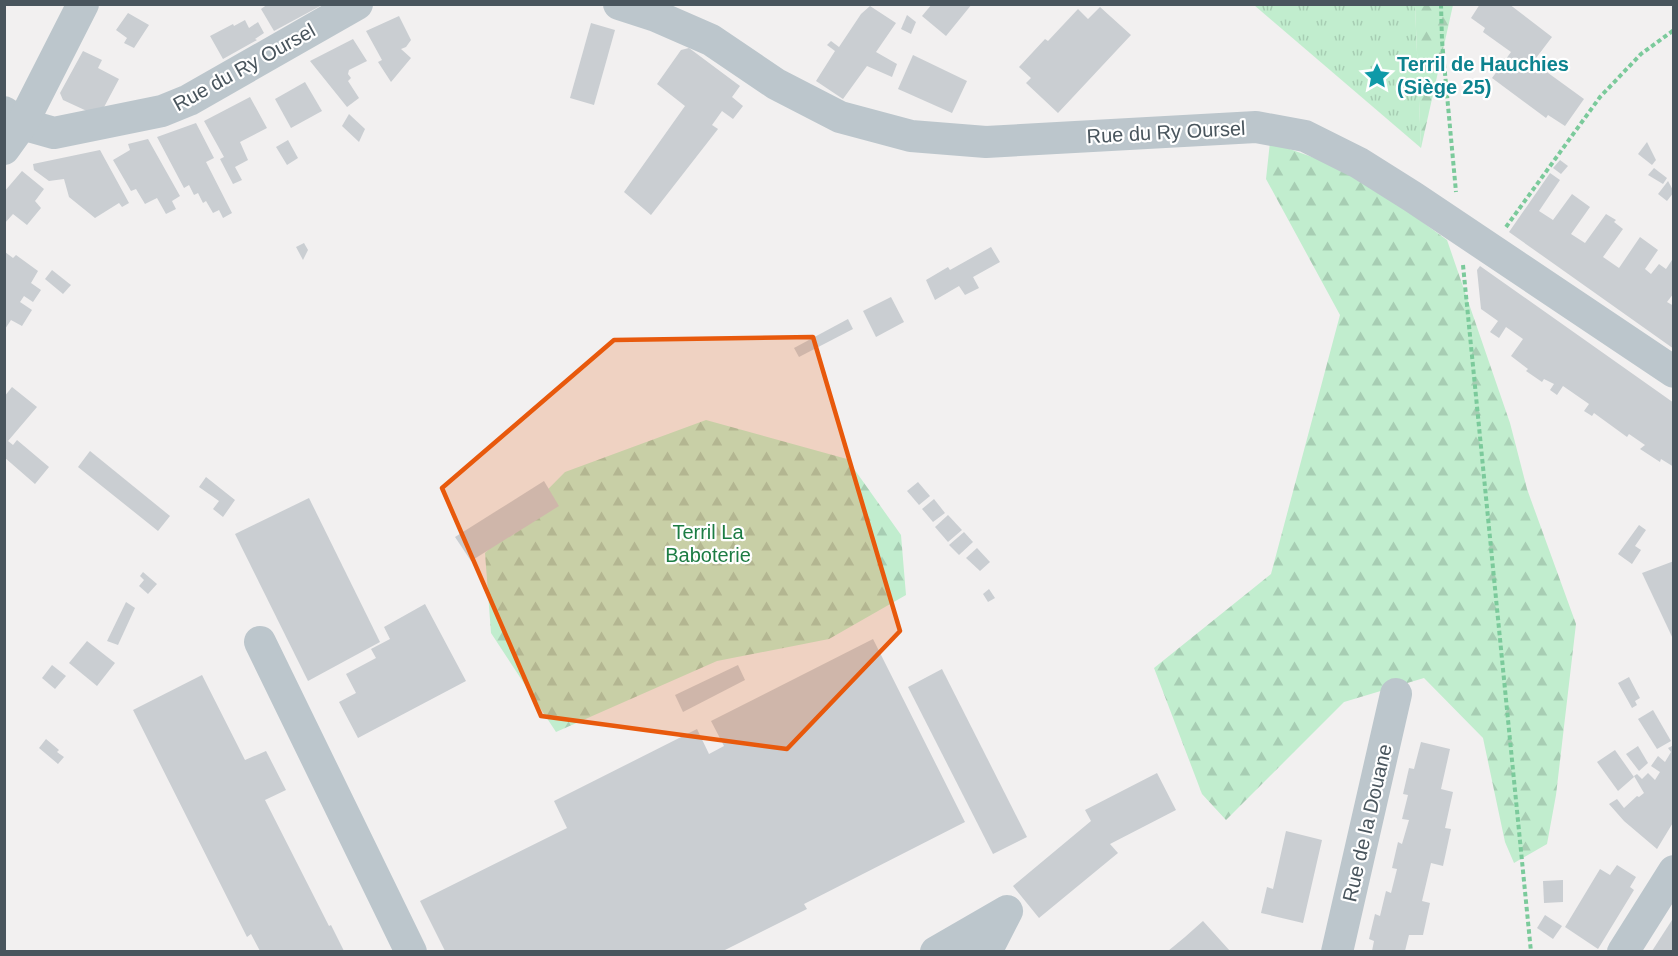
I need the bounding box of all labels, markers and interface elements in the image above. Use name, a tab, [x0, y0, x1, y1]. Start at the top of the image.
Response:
street label: Rue du Ry Oursel	[169, 19, 319, 115]
place label: Terril de Hauchies (Siège 25)	[1397, 53, 1569, 98]
place icon: Terril de Hauchies (Siège 25)	[1362, 61, 1392, 91]
street label: Rue du Ry Oursel	[1086, 117, 1246, 147]
park label: Terril La Baboterie	[665, 521, 751, 566]
street label: Rue de la Douane	[1338, 742, 1396, 904]

